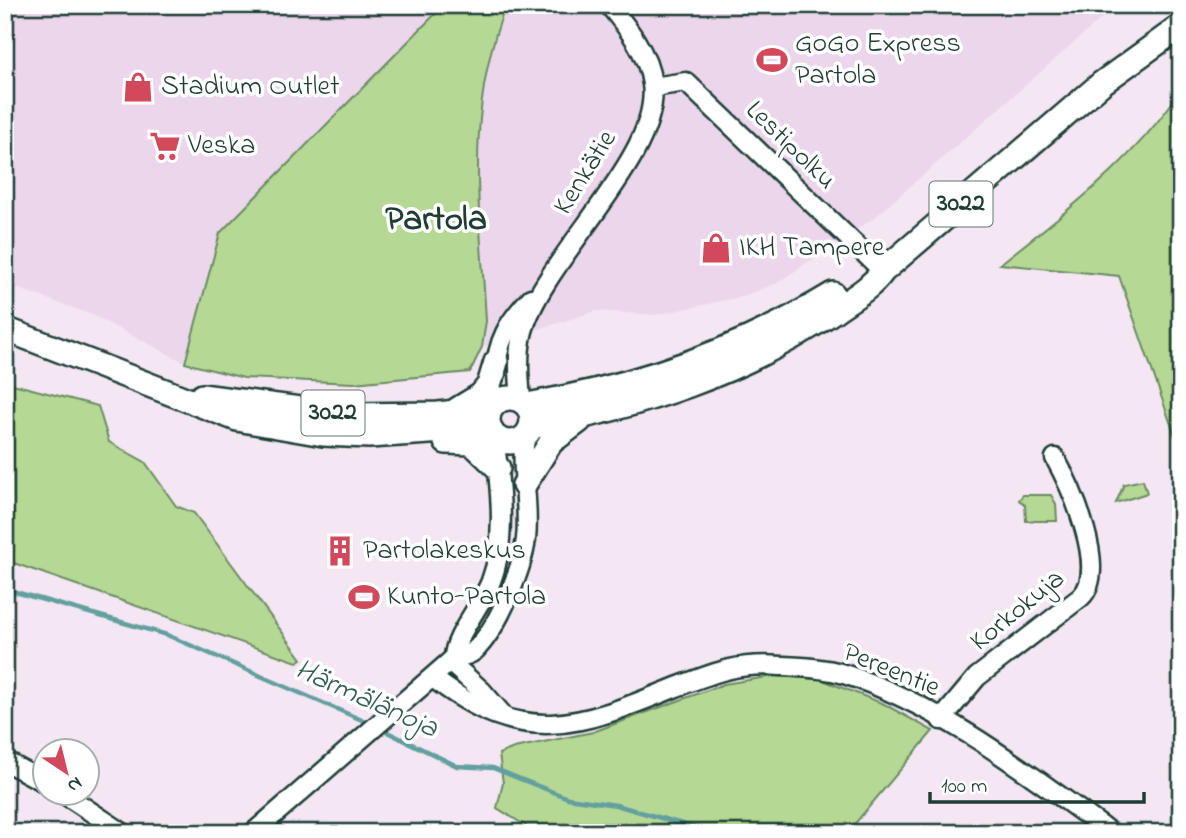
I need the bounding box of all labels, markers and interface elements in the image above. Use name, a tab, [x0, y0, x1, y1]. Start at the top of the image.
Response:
place label: GoGo Express Partola	[795, 24, 961, 97]
sports icon: GoGo Express Partola	[755, 43, 789, 77]
place label: Stadium Outlet	[161, 67, 339, 108]
shop icon: Stadium Outlet	[121, 70, 155, 104]
street label: Lestipolku	[735, 92, 845, 200]
street label: Kenkätie	[544, 122, 628, 223]
place label: Veska	[187, 126, 255, 167]
supermarket icon: Veska	[148, 129, 182, 163]
road number: 3022	[930, 182, 992, 226]
district label: Partola	[385, 195, 487, 246]
place label: IKH Tampere	[739, 228, 885, 269]
shop icon: IKH Tampere	[699, 231, 733, 265]
road number: 3022	[302, 390, 364, 436]
place label: Partolakeskus	[363, 531, 526, 572]
building icon: Partolakeskus	[323, 534, 357, 568]
street label: Korkokuja	[962, 560, 1074, 662]
place label: Kunto-Partola	[387, 577, 546, 618]
sports icon: Kunto-Partola	[347, 580, 381, 614]
street label: Pereentie	[836, 633, 946, 709]
water label: Härmälänoja	[287, 649, 445, 751]
north arrow	[32, 736, 102, 806]
scale bar	[930, 761, 1144, 805]
text: N	[61, 769, 87, 799]
text: 100 m	[941, 772, 987, 802]

